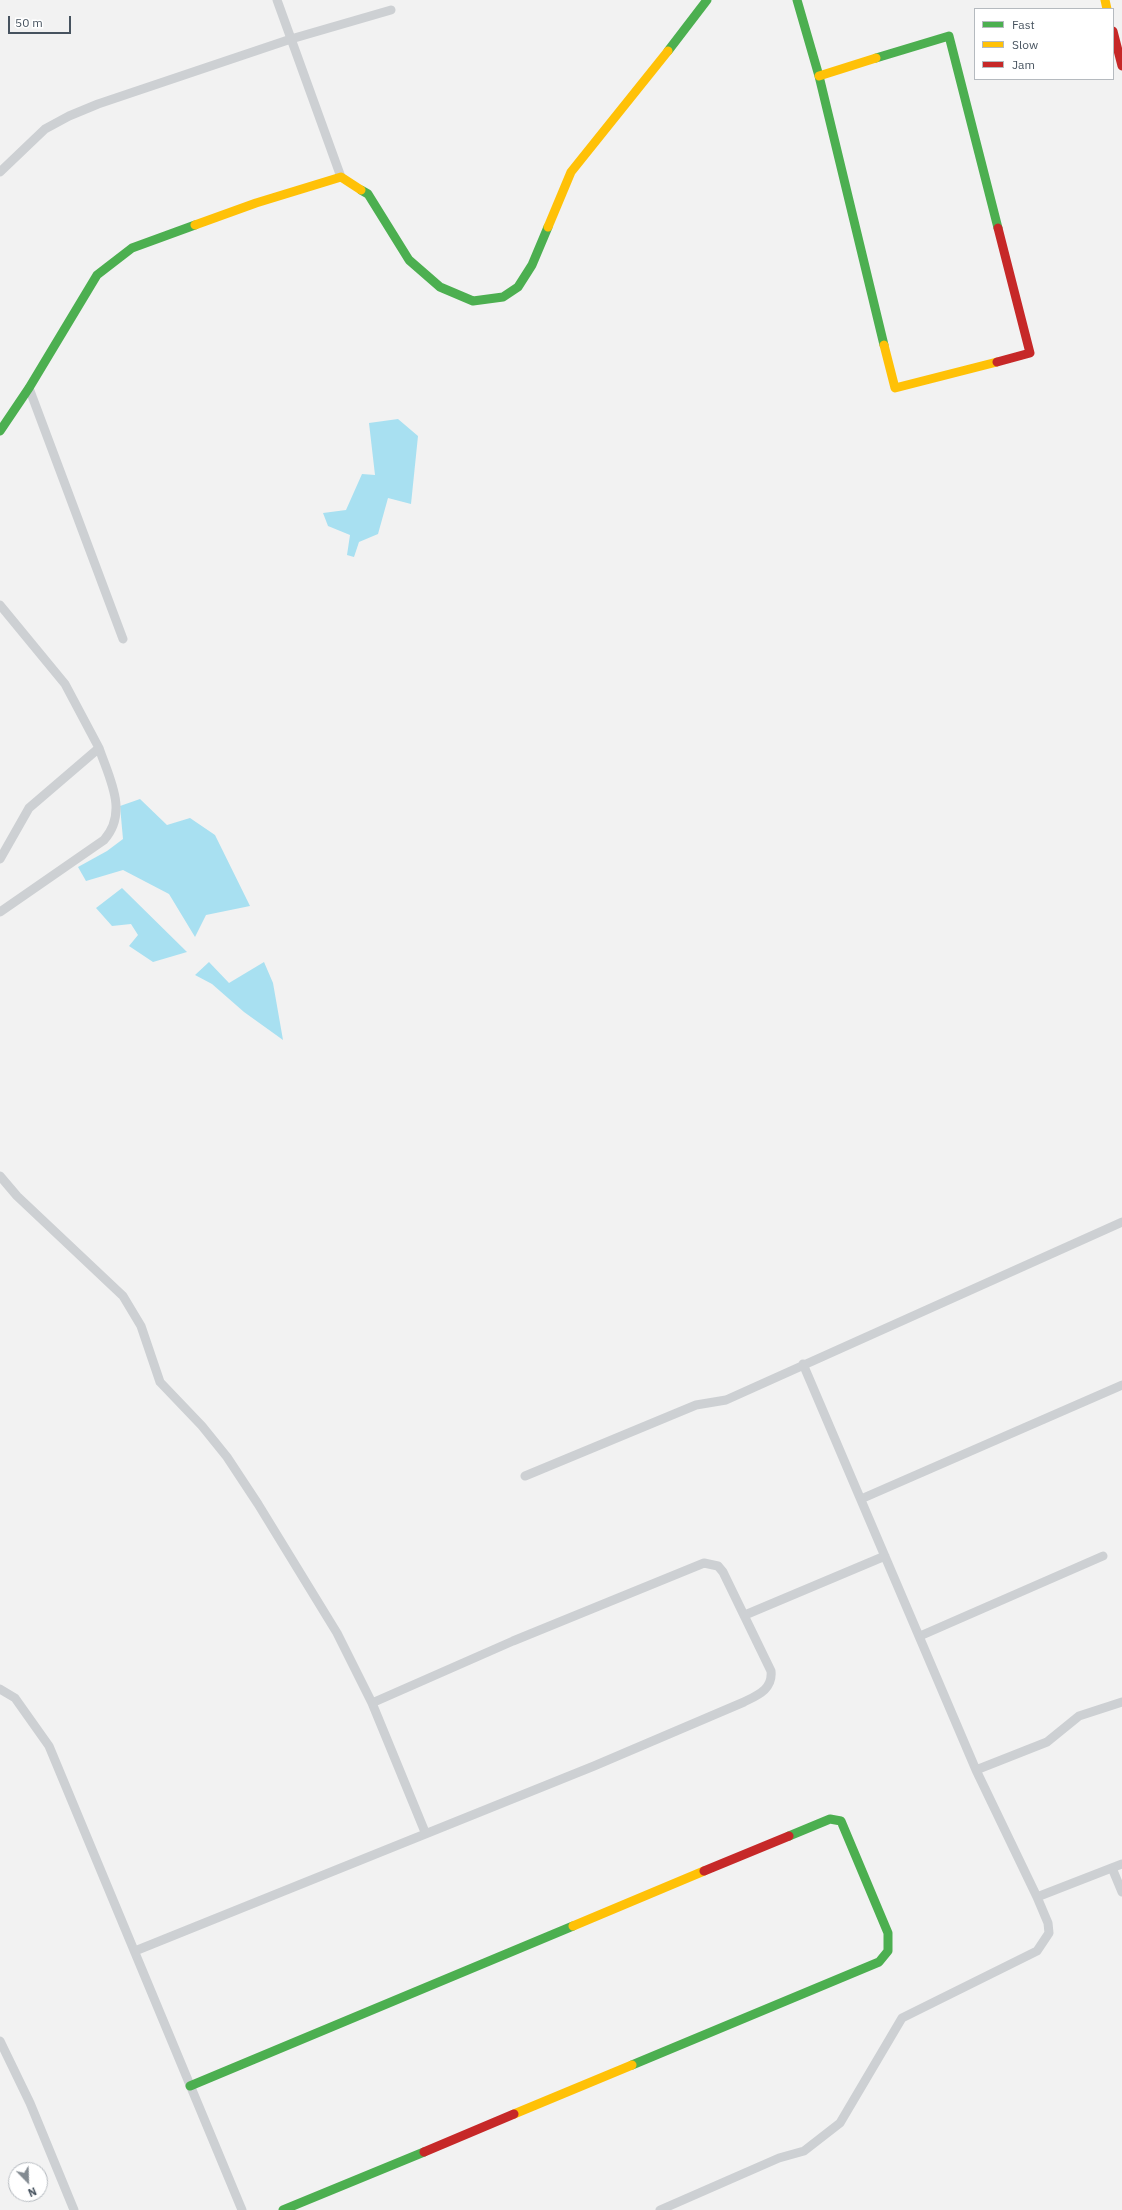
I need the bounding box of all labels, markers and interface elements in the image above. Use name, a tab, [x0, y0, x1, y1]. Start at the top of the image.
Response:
scale bar	[10, 8, 73, 34]
legend	[974, 8, 1114, 80]
text: 50 m	[15, 15, 43, 30]
text: Fast	[1012, 17, 1035, 32]
text: Slow	[1012, 37, 1038, 52]
text: Jam	[1012, 57, 1035, 72]
north arrow	[8, 2162, 48, 2202]
text: N	[26, 2184, 39, 2200]

